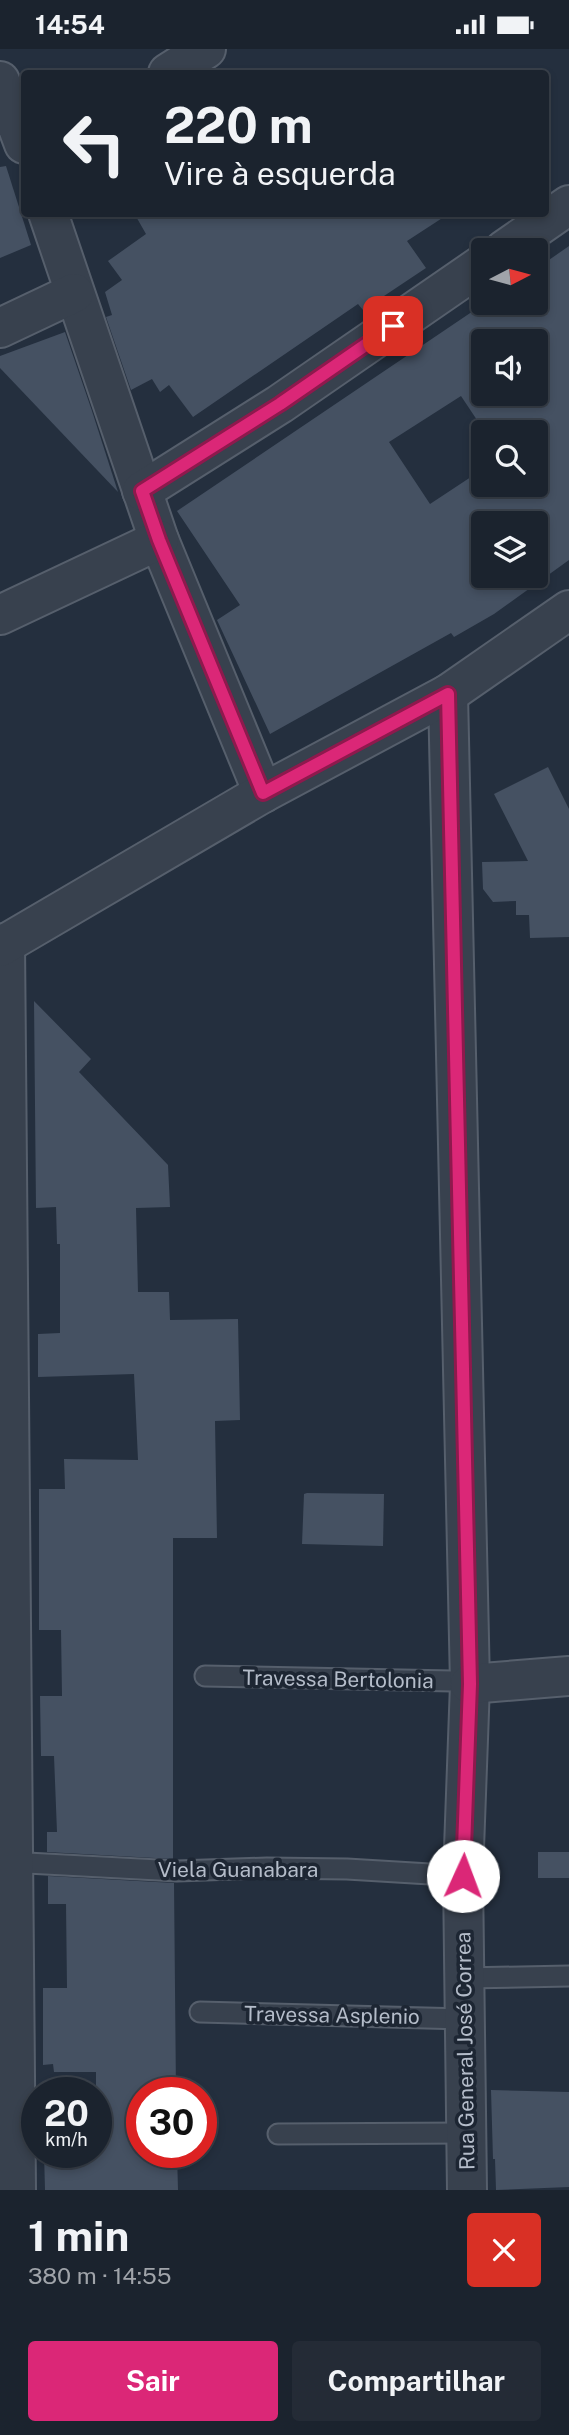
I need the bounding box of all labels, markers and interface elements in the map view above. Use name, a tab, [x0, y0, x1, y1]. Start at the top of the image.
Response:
text: 14:54	[35, 9, 105, 40]
text: 220 m	[164, 96, 313, 154]
icon: left	[49, 98, 140, 189]
text: Vire à esquerda	[164, 155, 396, 192]
north arrow	[471, 238, 548, 315]
map controls	[471, 238, 548, 588]
pin	[363, 296, 423, 356]
icon: arrive	[374, 307, 412, 345]
button: sound	[471, 329, 548, 406]
button: search	[471, 420, 548, 497]
button: layers	[471, 511, 548, 588]
street label: Travessa Bertolonia	[242, 1665, 434, 1693]
position arrow	[426, 1839, 500, 1913]
street label: Viela Guanabara	[158, 1857, 318, 1882]
street label: Rua General José Correa	[450, 1932, 480, 2170]
street label: Travessa Asplenio	[244, 2001, 420, 2029]
speed limit sign: 30	[126, 2077, 217, 2168]
text: 20	[44, 2093, 89, 2134]
text: km/h	[45, 2129, 88, 2150]
text: 1 min	[28, 2211, 129, 2260]
button: close	[467, 2213, 541, 2287]
text: 380 m · 14:55	[28, 2262, 171, 2289]
button: Sair	[28, 2341, 278, 2421]
button: Compartilhar	[292, 2341, 541, 2421]

